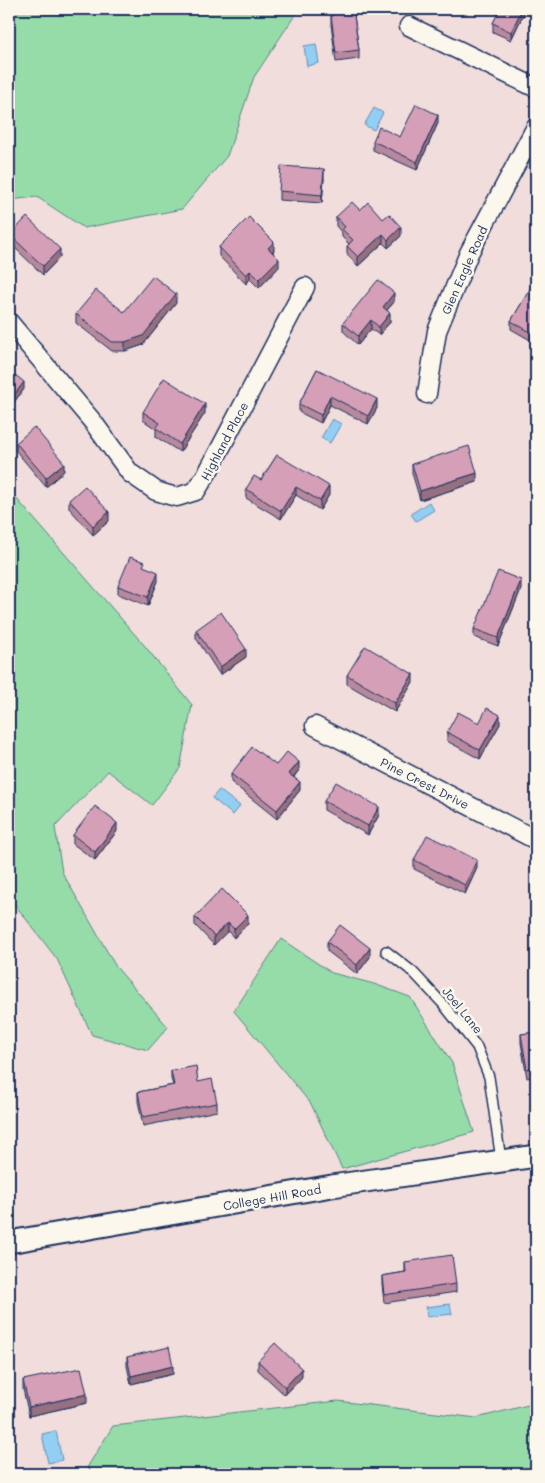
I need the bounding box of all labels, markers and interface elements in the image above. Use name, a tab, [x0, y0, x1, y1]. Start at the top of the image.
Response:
street label: Glen Eagle Road	[437, 223, 491, 317]
street label: Highland Place	[197, 399, 251, 483]
street label: Pine Crest Drive	[378, 754, 472, 812]
street label: Joel Lane	[439, 983, 487, 1037]
street label: College Hill Road	[222, 1180, 323, 1214]

